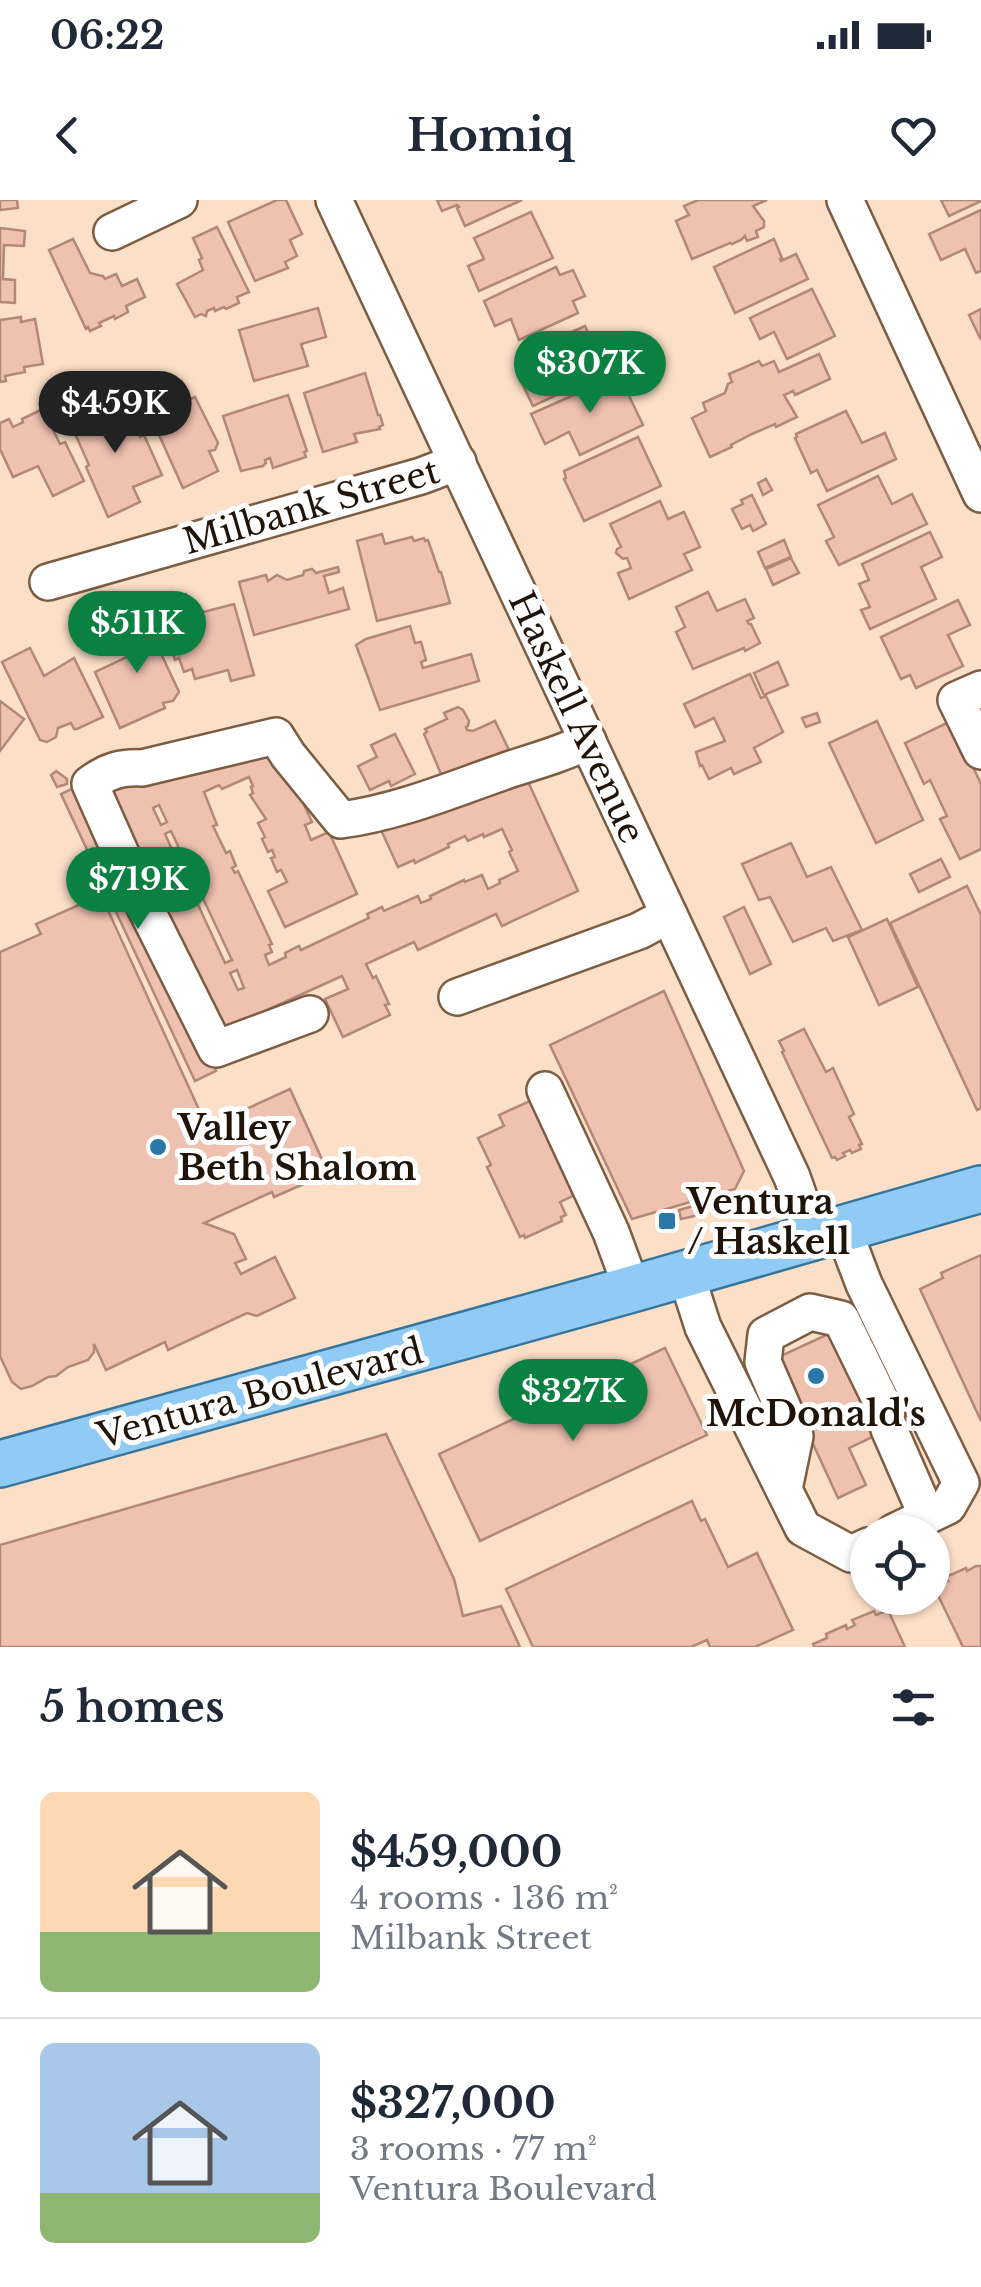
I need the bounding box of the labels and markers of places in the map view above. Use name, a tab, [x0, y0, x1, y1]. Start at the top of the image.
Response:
pin: $307K	[520, 331, 660, 416]
pin: $459K	[45, 371, 185, 456]
pin: $511K	[67, 591, 207, 676]
pin: $719K	[68, 847, 208, 932]
place label: Valley Beth Shalom	[176, 1106, 417, 1189]
marker: Valley Beth Shalom	[147, 1136, 169, 1158]
place label: Ventura / Haskell	[685, 1180, 850, 1263]
marker: Ventura / Haskell	[656, 1210, 678, 1232]
pin: $327K	[503, 1359, 643, 1444]
marker: McDonald's	[805, 1365, 827, 1387]
place label: McDonald's	[706, 1392, 926, 1435]

